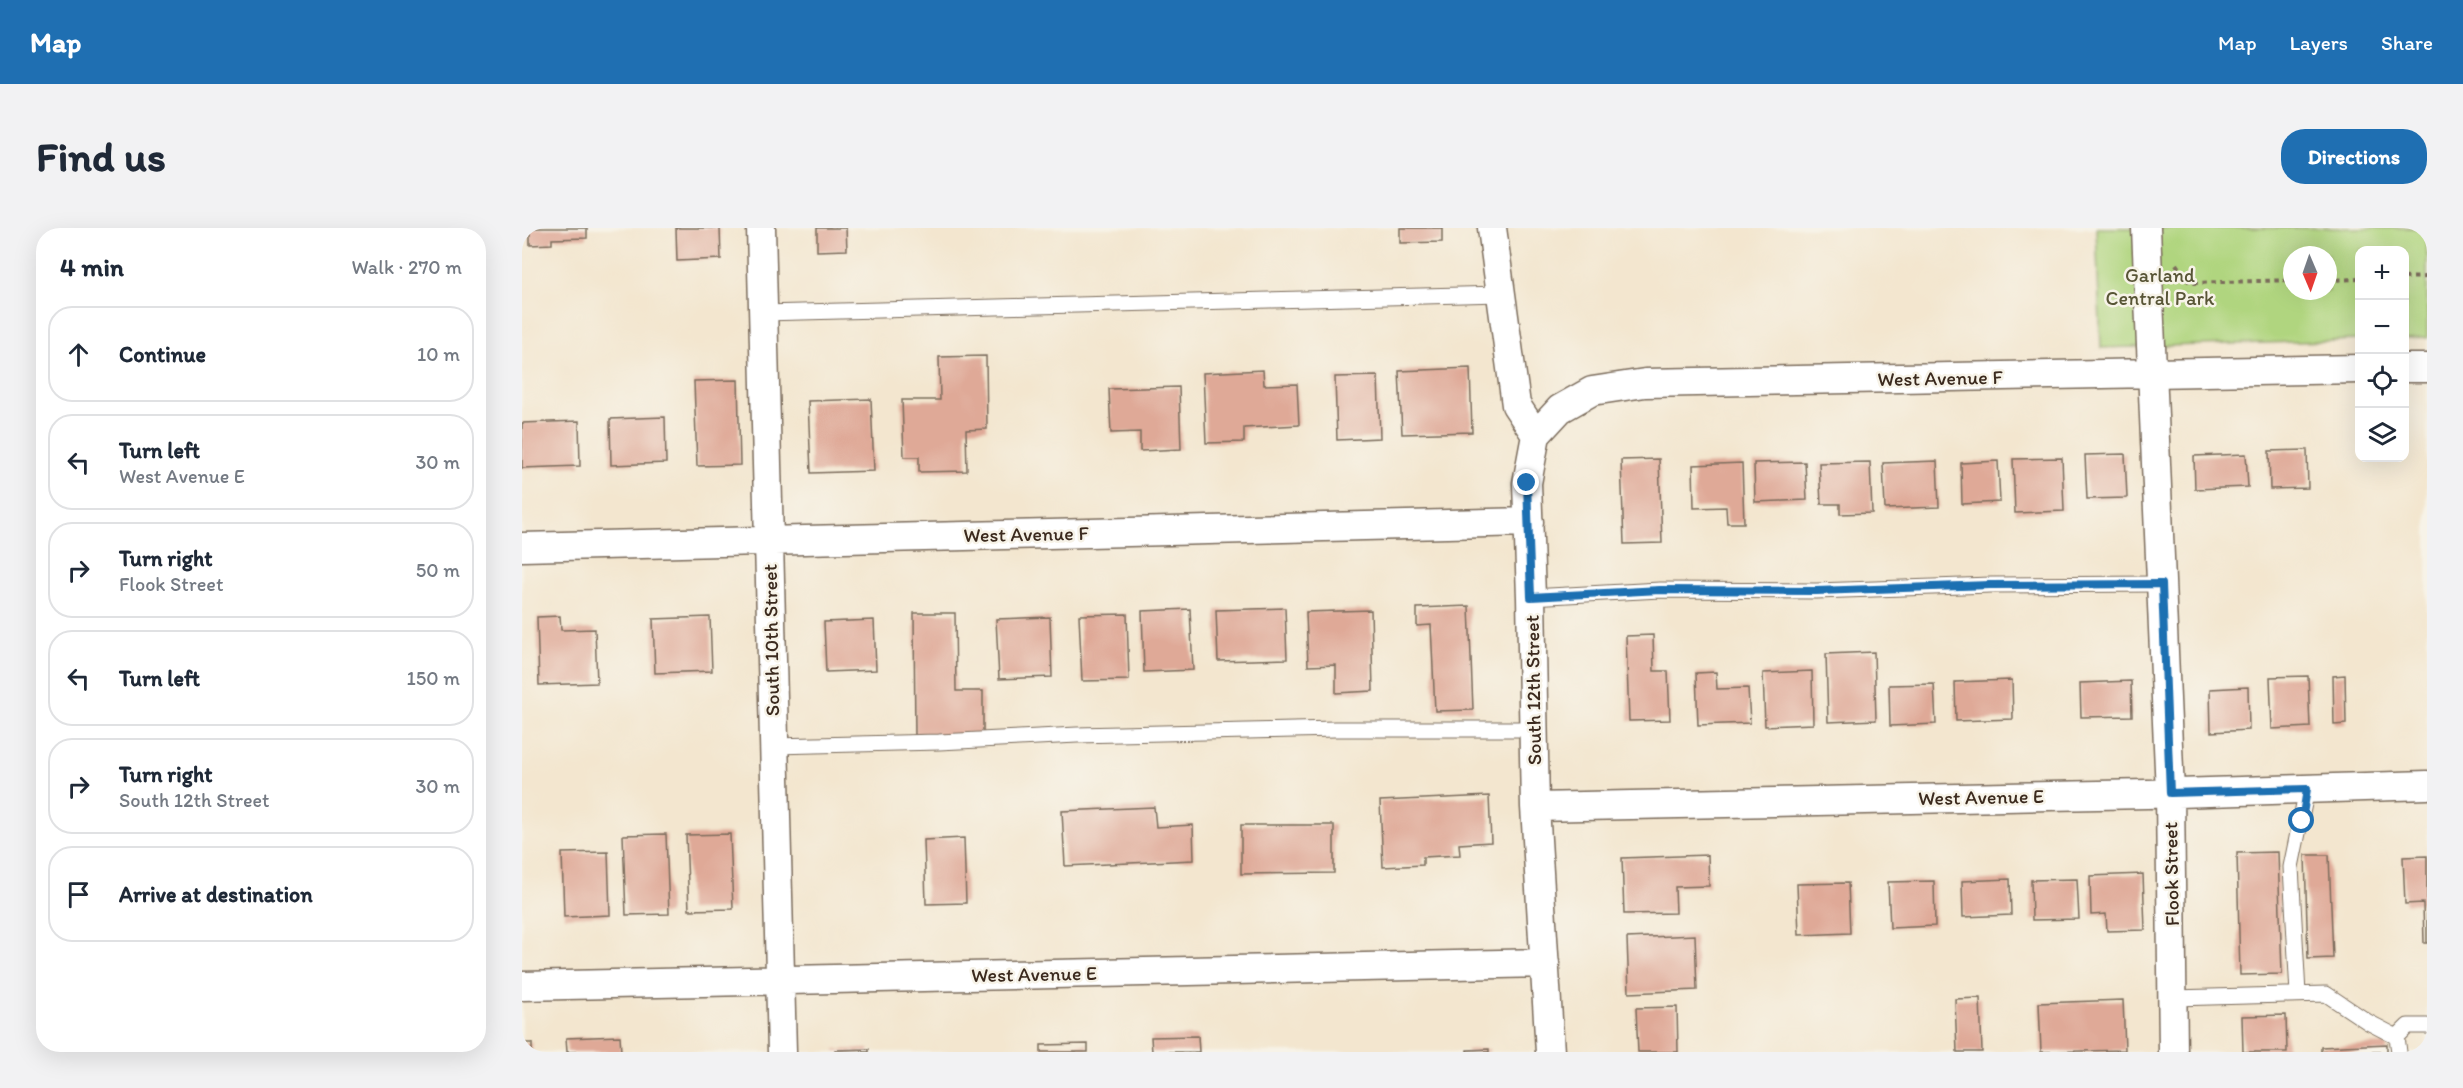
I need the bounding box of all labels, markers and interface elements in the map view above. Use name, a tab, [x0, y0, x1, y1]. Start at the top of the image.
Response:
text: Map	[30, 25, 81, 59]
text: Map	[2218, 30, 2257, 55]
text: Layers	[2290, 30, 2348, 55]
text: Share	[2381, 30, 2433, 55]
button: Directions	[2281, 129, 2427, 184]
text: Find us	[36, 131, 166, 182]
north arrow	[2283, 246, 2337, 300]
map controls	[2355, 246, 2409, 462]
button: +	[2355, 246, 2409, 300]
text: 4 min	[60, 251, 124, 283]
text: Walk · 270 m	[351, 255, 462, 279]
park label: Garland Central Park	[2106, 263, 2215, 310]
button: −	[2355, 300, 2409, 354]
icon: ahead	[62, 338, 95, 371]
text: Continue	[119, 341, 206, 368]
text: 10 m	[417, 342, 460, 366]
button: locate	[2355, 354, 2409, 408]
street label: West Avenue F	[1877, 365, 2003, 391]
button: layers	[2355, 408, 2409, 462]
text: Turn left	[119, 437, 200, 464]
icon: left	[62, 446, 95, 479]
text: 30 m	[415, 450, 460, 474]
text: West Avenue E	[119, 464, 245, 488]
route end	[1513, 469, 1539, 495]
street label: West Avenue F	[963, 521, 1089, 547]
text: Turn right	[119, 545, 213, 572]
icon: right	[62, 554, 95, 587]
text: 50 m	[416, 558, 460, 582]
street label: South 10th Street	[758, 564, 784, 716]
text: Flook Street	[119, 572, 223, 596]
street label: South 12th Street	[1520, 615, 1546, 765]
icon: left	[62, 662, 95, 695]
text: Turn left	[119, 665, 200, 692]
text: 150 m	[407, 666, 460, 690]
text: Turn right	[119, 761, 213, 788]
icon: right	[62, 770, 95, 803]
text: 30 m	[415, 774, 460, 798]
street label: West Avenue E	[1918, 784, 2044, 810]
text: South 12th Street	[119, 788, 269, 812]
route start	[2288, 807, 2314, 833]
street label: Flook Street	[2158, 821, 2184, 926]
icon: arrive	[62, 878, 95, 911]
text: Arrive at destination	[119, 881, 313, 908]
street label: West Avenue E	[971, 961, 1097, 987]

